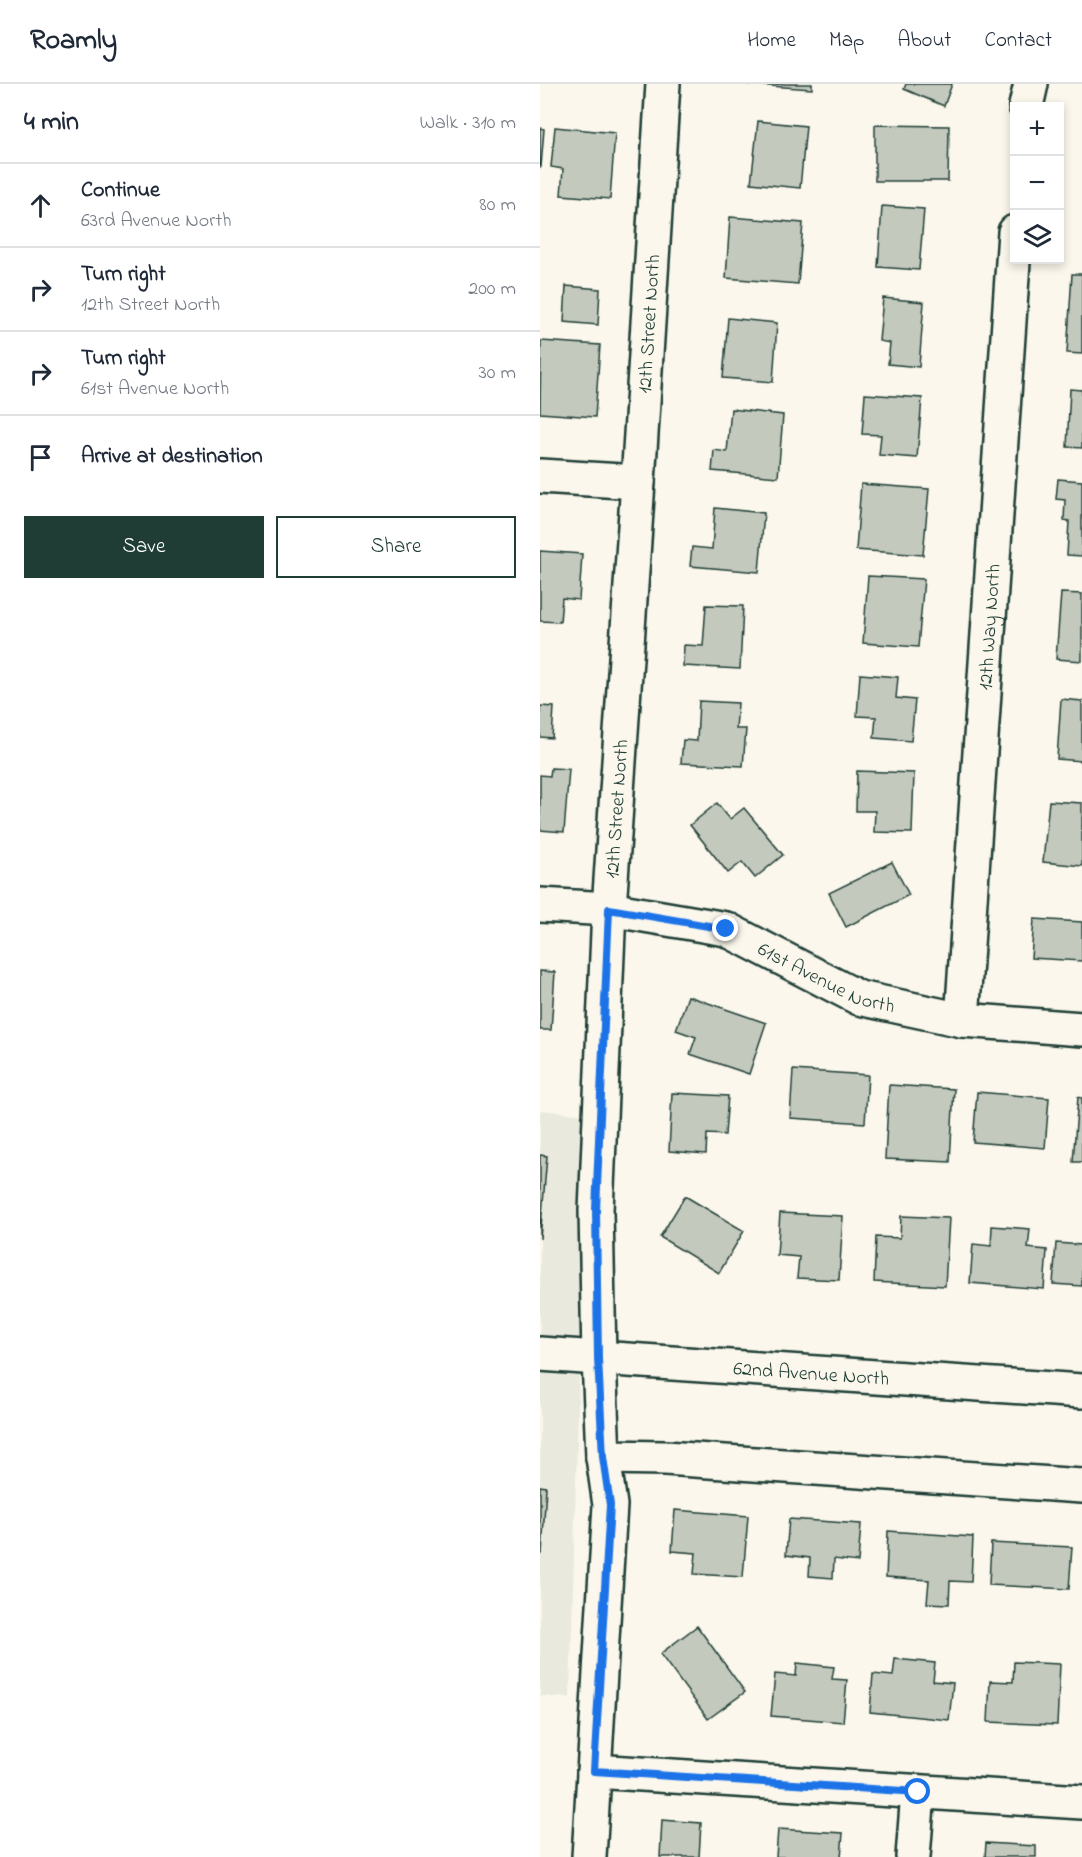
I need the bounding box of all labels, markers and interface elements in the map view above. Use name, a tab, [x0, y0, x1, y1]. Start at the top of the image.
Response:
text: Roamly	[30, 21, 117, 62]
text: Home	[747, 26, 796, 56]
text: Map	[829, 26, 864, 56]
text: About	[897, 26, 951, 56]
text: Contact	[984, 26, 1052, 56]
map controls	[1010, 102, 1064, 264]
button: +	[1010, 102, 1064, 156]
text: 4 min	[24, 104, 79, 142]
text: Walk · 310 m	[420, 109, 516, 138]
button: −	[1010, 156, 1064, 210]
text: Continue	[81, 175, 160, 207]
icon: ahead	[24, 189, 57, 222]
text: 80 m	[479, 191, 516, 220]
text: 63rd Avenue North	[81, 207, 232, 236]
button: layers	[1010, 210, 1064, 264]
street label: 12th Street North	[632, 254, 669, 394]
text: Turn right	[81, 259, 166, 291]
icon: right	[24, 273, 57, 306]
text: 200 m	[468, 275, 516, 304]
text: 12th Street North	[81, 291, 220, 320]
text: Turn right	[81, 343, 166, 375]
icon: right	[24, 357, 57, 390]
text: 30 m	[479, 359, 516, 388]
text: 61st Avenue North	[81, 375, 229, 404]
icon: arrive	[24, 441, 57, 474]
text: Arrive at destination	[81, 441, 263, 473]
button: Save	[24, 516, 264, 578]
button: Share	[276, 516, 516, 578]
street label: 12th Way North	[972, 563, 1010, 691]
street label: 12th Street North	[599, 738, 637, 879]
route end	[712, 915, 738, 941]
street label: 61st Avenue North	[752, 936, 897, 1022]
street label: 62nd Avenue North	[732, 1355, 890, 1395]
route start	[904, 1778, 930, 1804]

